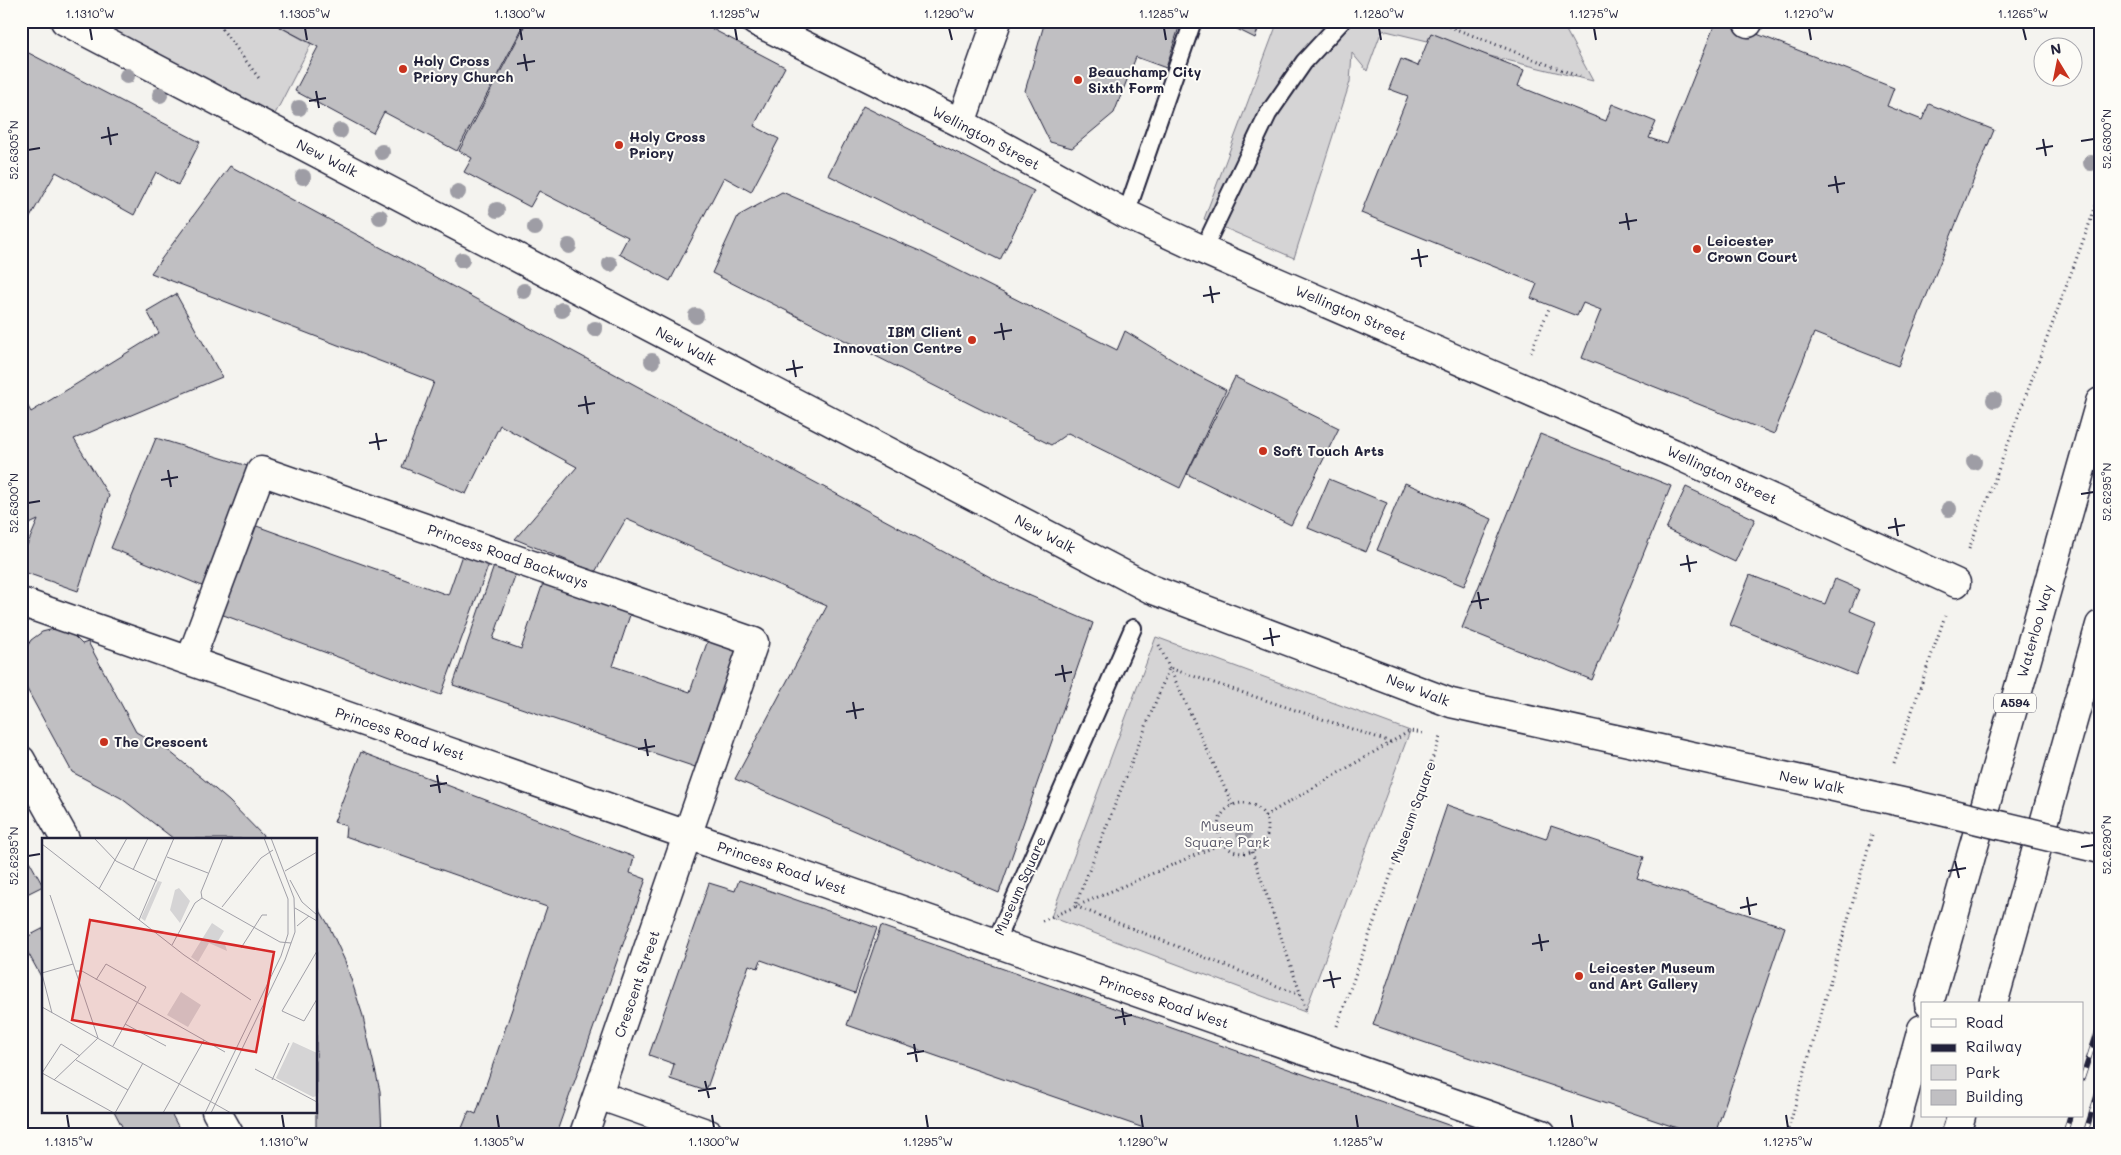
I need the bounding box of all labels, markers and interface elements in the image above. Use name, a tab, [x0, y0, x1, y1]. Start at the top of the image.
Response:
text: 1.1310°W	[65, 5, 115, 21]
text: 1.1305°W	[280, 5, 330, 21]
text: 1.1300°W	[494, 5, 546, 21]
text: 1.1295°W	[710, 5, 760, 21]
text: 1.1290°W	[924, 5, 974, 21]
text: 1.1285°W	[1139, 5, 1189, 21]
text: 1.1280°W	[1354, 5, 1404, 21]
text: 1.1275°W	[1569, 5, 1619, 21]
text: 1.1270°W	[1784, 5, 1834, 21]
text: 1.1265°W	[1998, 5, 2048, 21]
north arrow	[2034, 38, 2084, 88]
text: N	[2049, 38, 2063, 59]
place label: Holy Cross Priory Church	[413, 51, 513, 86]
place label: Beauchamp City Sixth Form	[1088, 62, 1202, 97]
marker: Holy Cross Priory Church	[397, 63, 409, 75]
marker: Beauchamp City Sixth Form	[1072, 74, 1084, 86]
street label: Wellington Street	[929, 101, 1043, 174]
text: 52.6300°N	[2098, 109, 2114, 169]
text: 52.6305°N	[5, 120, 21, 180]
place label: Holy Cross Priory	[629, 127, 705, 162]
street label: New Walk	[293, 134, 361, 181]
marker: Holy Cross Priory	[613, 139, 625, 151]
place label: Leicester Crown Court	[1707, 231, 1797, 266]
marker: Leicester Crown Court	[1691, 243, 1703, 255]
street label: Wellington Street	[1293, 280, 1410, 345]
street label: New Walk	[652, 322, 720, 370]
place label: IBM Client Innovation Centre	[833, 322, 962, 357]
marker: IBM Client Innovation Centre	[966, 334, 978, 346]
place label: Soft Touch Arts	[1273, 441, 1384, 460]
street label: Wellington Street	[1664, 441, 1780, 508]
marker: Soft Touch Arts	[1257, 445, 1269, 457]
text: 52.6295°N	[2098, 463, 2114, 521]
text: 52.6300°N	[5, 473, 21, 533]
street label: New Walk	[1011, 510, 1079, 558]
street label: Princess Road Backways	[425, 519, 591, 592]
street label: Waterloo Way	[2012, 582, 2057, 680]
street label: New Walk	[1384, 669, 1453, 710]
road number: A594	[1994, 694, 2036, 712]
street label: Princess Road West	[333, 702, 467, 765]
place label: The Crescent	[114, 732, 208, 751]
marker: The Crescent	[98, 736, 110, 748]
street label: Museum Square	[1385, 759, 1440, 865]
street label: New Walk	[1778, 765, 1847, 798]
text: 52.6290°N	[2098, 815, 2114, 875]
park label: Museum Square Park	[1184, 816, 1270, 851]
text: 52.6295°N	[5, 827, 21, 885]
street label: Museum Square	[989, 833, 1050, 938]
street label: Princess Road West	[715, 836, 849, 899]
inset map	[42, 838, 318, 1112]
street label: Crescent Street	[609, 928, 664, 1040]
place label: Leicester Museum and Art Gallery	[1589, 958, 1715, 993]
street label: Princess Road West	[1097, 970, 1231, 1033]
marker: Leicester Museum and Art Gallery	[1573, 970, 1585, 982]
legend	[1921, 1002, 2084, 1118]
text: Road	[1966, 1012, 2003, 1032]
text: Railway	[1966, 1036, 2022, 1056]
text: Park	[1966, 1062, 2000, 1082]
text: Building	[1966, 1086, 2023, 1106]
text: 1.1315°W	[45, 1133, 93, 1149]
text: 1.1310°W	[259, 1133, 309, 1149]
text: 1.1305°W	[474, 1133, 524, 1149]
text: 1.1300°W	[688, 1133, 740, 1149]
text: 1.1295°W	[903, 1133, 953, 1149]
text: 1.1290°W	[1118, 1133, 1168, 1149]
text: 1.1285°W	[1333, 1133, 1383, 1149]
text: 1.1280°W	[1548, 1133, 1598, 1149]
text: 1.1275°W	[1763, 1133, 1813, 1149]

